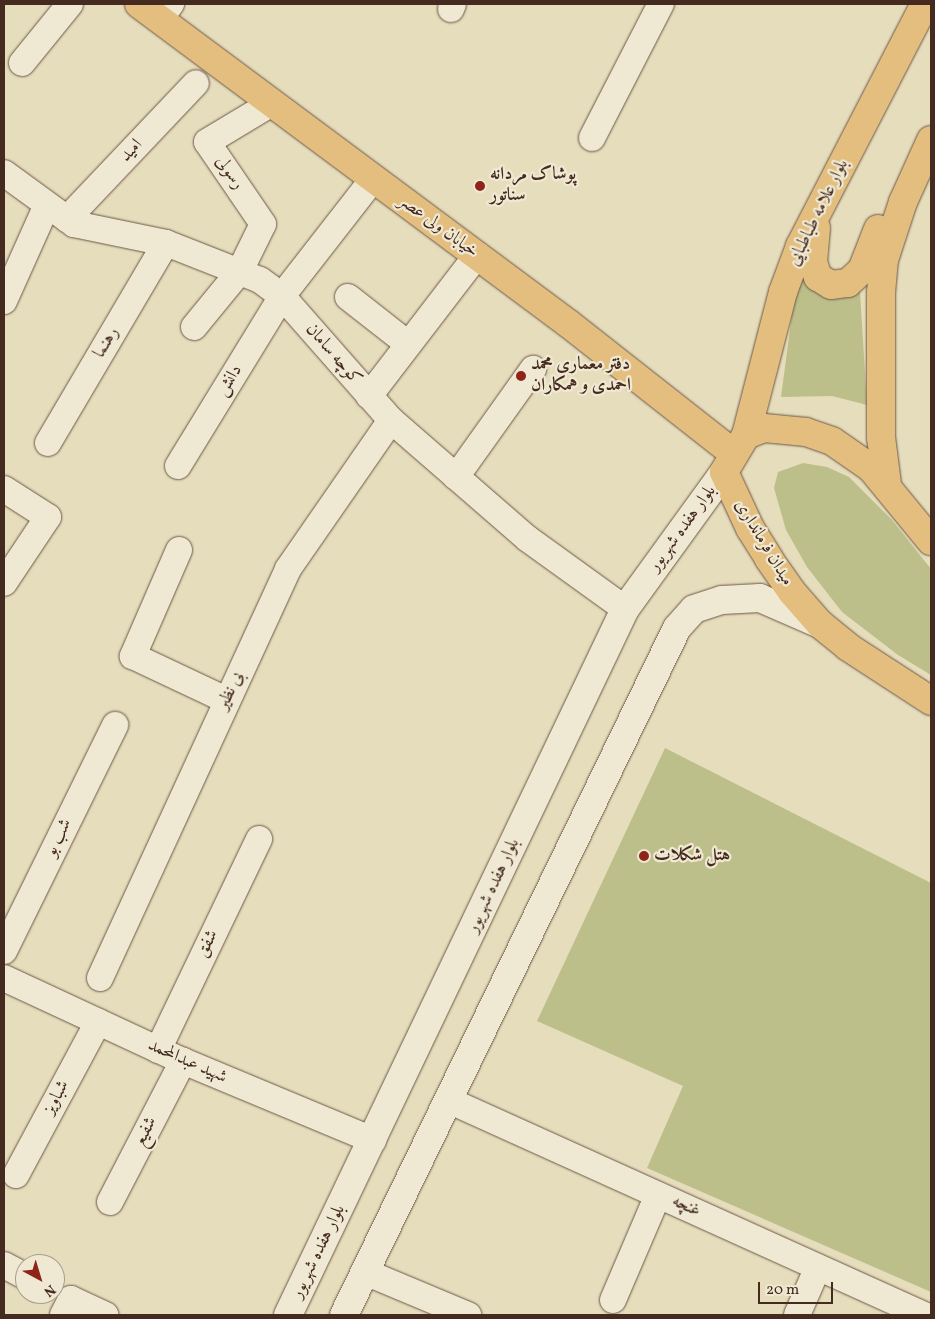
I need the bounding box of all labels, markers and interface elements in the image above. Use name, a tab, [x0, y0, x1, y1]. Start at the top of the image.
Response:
street label: امید	[116, 135, 148, 167]
street label: رسولی	[210, 152, 248, 194]
street label: بلوار علامه طباطبایی	[784, 156, 854, 270]
place label: پوشاک مردانه سناتور	[490, 165, 576, 208]
marker: پوشاک مردانه سناتور	[474, 180, 486, 192]
street label: خیابان ولی عصر	[394, 191, 482, 263]
street label: کوچه سامان	[300, 320, 366, 390]
street label: رهنما	[89, 324, 125, 362]
place label: دفتر معماری محمد احمدی و همکاران	[531, 355, 631, 398]
street label: دانش	[212, 361, 248, 401]
marker: دفتر معماری محمد احمدی و همکاران	[515, 370, 527, 382]
street label: بلوار هفده شهریور	[644, 481, 722, 577]
street label: میدان فرمانداری	[729, 496, 797, 590]
street label: بی نظیر	[213, 668, 249, 714]
street label: شب بو	[41, 816, 77, 860]
street label: بلوار هفده شهریور	[463, 835, 525, 937]
place label: هتل شکلات	[654, 845, 730, 867]
marker: هتل شکلات	[638, 850, 650, 862]
street label: شفق	[192, 927, 224, 961]
street label: شهید عبدالمحمد	[144, 1035, 230, 1089]
street label: شباویز	[39, 1077, 75, 1119]
street label: شفیع	[130, 1114, 162, 1150]
street label: غنچه	[668, 1191, 704, 1223]
street label: بلوار هفده شهریور	[287, 1202, 351, 1302]
north arrow	[15, 1254, 65, 1304]
scale bar	[760, 1272, 835, 1304]
text: N	[39, 1280, 59, 1301]
text: 20 m	[766, 1280, 799, 1301]

